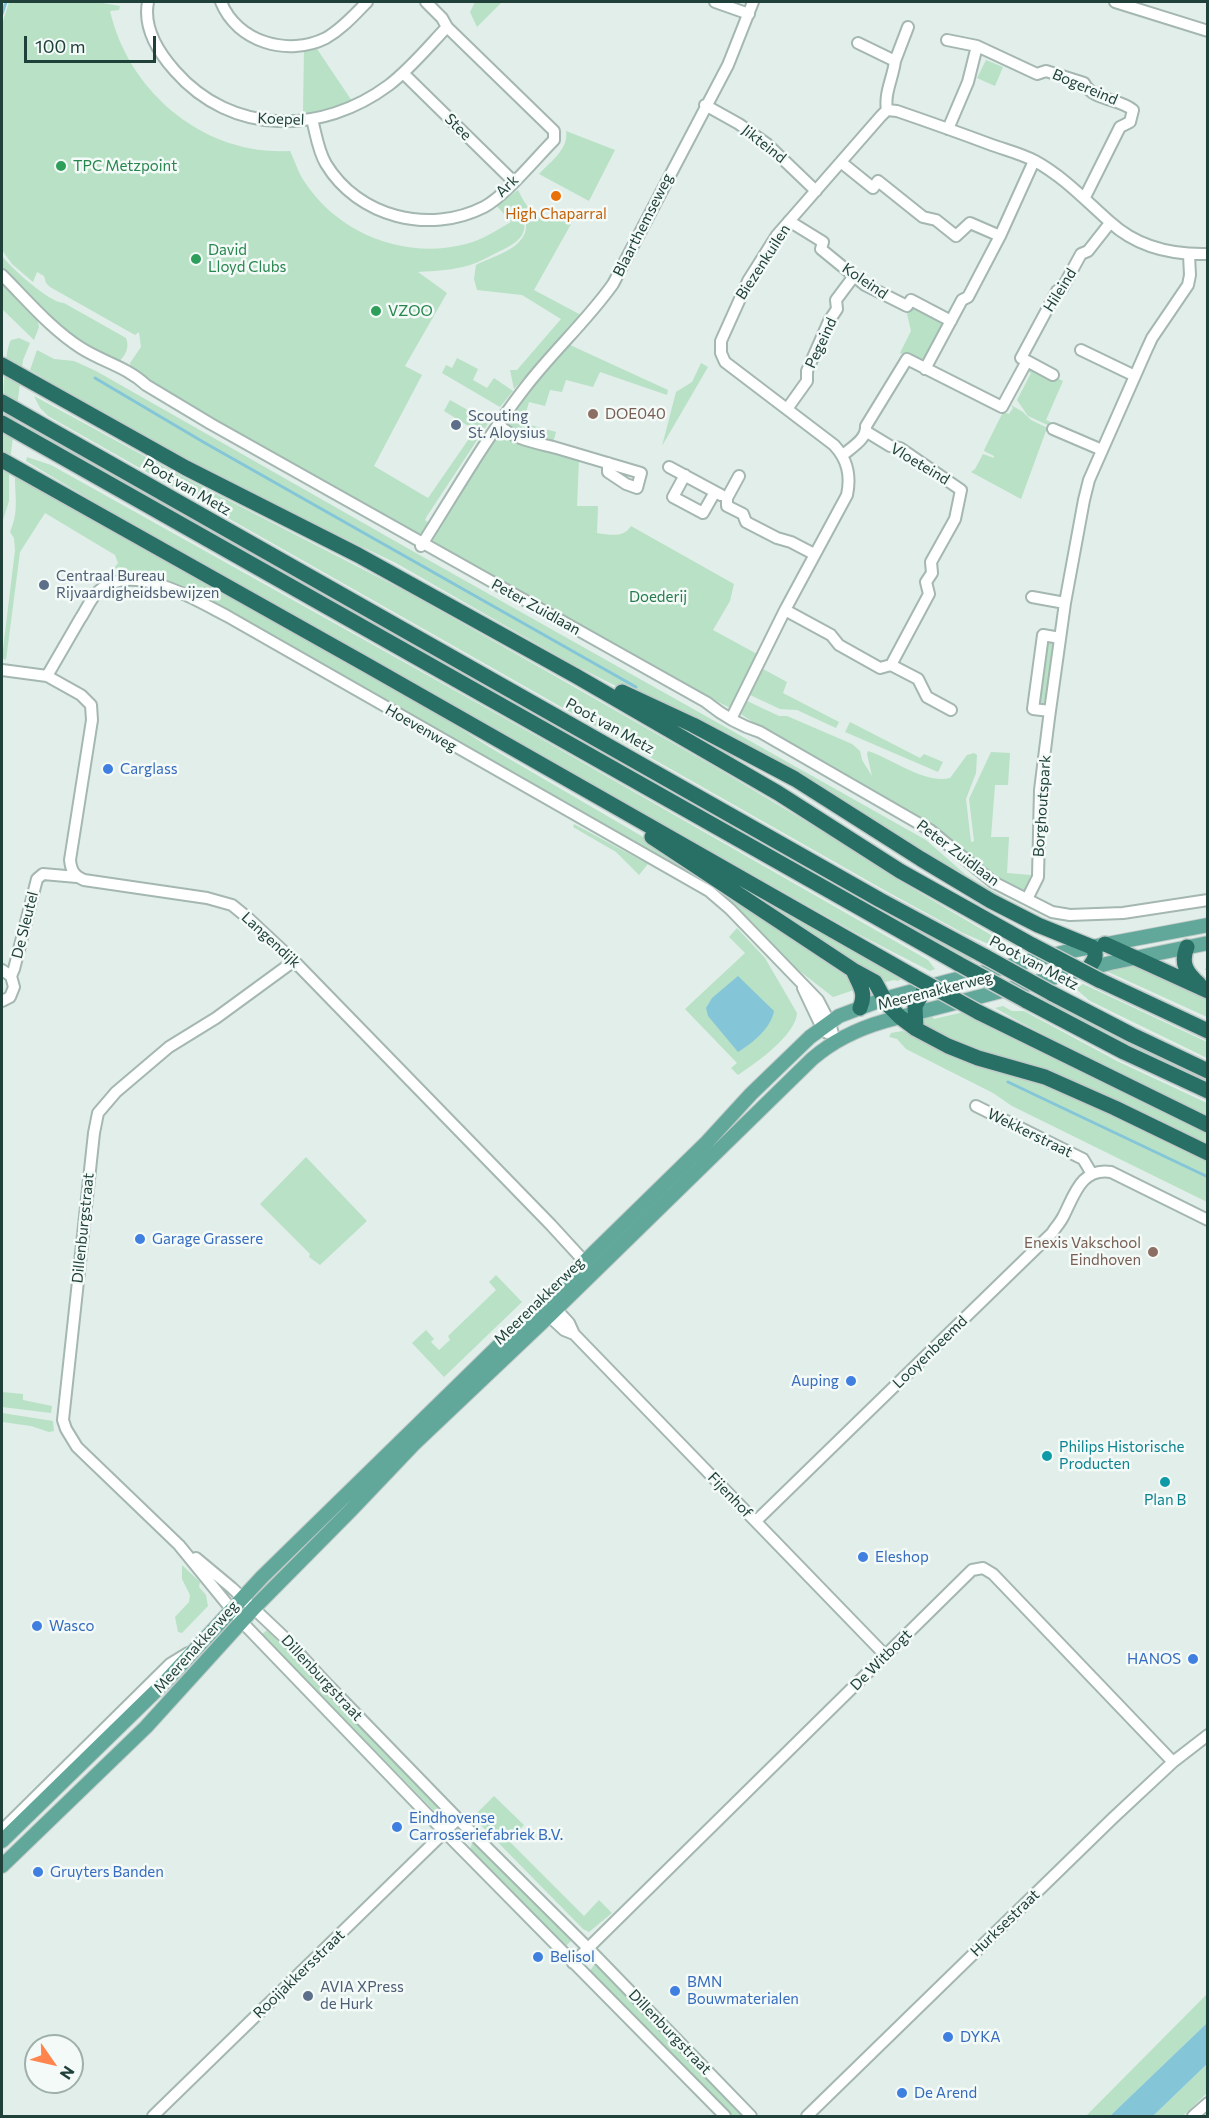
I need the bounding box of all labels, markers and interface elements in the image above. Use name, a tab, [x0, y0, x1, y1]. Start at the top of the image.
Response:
scale bar	[27, 24, 159, 62]
text: 100 m	[35, 35, 85, 57]
street label: Bogereind	[1050, 65, 1120, 109]
street label: Koepel	[257, 109, 305, 129]
street label: Stee	[441, 110, 475, 144]
street label: Jikteind	[738, 121, 790, 167]
place label: TPC Metzpoint	[73, 157, 177, 175]
marker: TPC Metzpoint	[54, 159, 68, 173]
street label: Blaarthemseweg	[609, 170, 677, 280]
street label: Ark	[492, 171, 522, 201]
marker: High Chaparral	[549, 189, 563, 203]
place label: High Chaparral	[505, 205, 607, 223]
street label: Biezenkuilen	[732, 221, 794, 303]
place label: David Lloyd Clubs	[208, 241, 286, 276]
marker: David Lloyd Clubs	[189, 252, 203, 266]
street label: Koleind	[839, 259, 891, 303]
street label: Hileind	[1040, 265, 1080, 315]
place label: VZOO	[388, 302, 433, 320]
marker: VZOO	[369, 304, 383, 318]
street label: Pegeind	[801, 315, 841, 371]
place label: DOE040	[605, 405, 666, 423]
place label: Scouting St. Aloysius	[468, 407, 546, 442]
marker: DOE040	[586, 407, 600, 421]
marker: Scouting St. Aloysius	[449, 418, 463, 432]
street label: Vloeteind	[887, 439, 953, 489]
street label: Poot van Metz	[140, 455, 234, 519]
place label: Centraal Bureau Rijvaardigheidsbewijzen	[56, 567, 219, 602]
street label: Peter Zuidlaan	[488, 575, 584, 639]
marker: Centraal Bureau Rijvaardigheidsbewijzen	[37, 578, 51, 592]
park label: Doederij	[629, 588, 687, 606]
street label: Poot van Metz	[563, 694, 657, 758]
street label: Hoevenweg	[382, 700, 460, 756]
street label: Borghoutspark	[1029, 754, 1055, 858]
place label: Carglass	[120, 760, 178, 778]
marker: Carglass	[101, 762, 115, 776]
street label: Peter Zuidlaan	[913, 816, 1003, 890]
street label: De Sleutel	[8, 890, 42, 960]
street label: Langendijk	[238, 908, 304, 972]
street label: Poot van Metz	[986, 932, 1082, 994]
street label: Meerenakkerweg	[876, 968, 994, 1014]
street label: Wekkerstraat	[985, 1105, 1075, 1161]
street label: Dillenburgstraat	[68, 1172, 98, 1284]
place label: Garage Grassere	[152, 1230, 263, 1248]
marker: Garage Grassere	[133, 1232, 147, 1246]
place label: Enexis Vakschool Eindhoven	[1024, 1234, 1141, 1269]
marker: Enexis Vakschool Eindhoven	[1146, 1245, 1160, 1259]
street label: Meerenakkerweg	[490, 1254, 588, 1348]
street label: Looyenbeemd	[889, 1312, 971, 1392]
place label: Auping	[791, 1372, 839, 1390]
marker: Auping	[844, 1374, 858, 1388]
place label: Philips Historische Producten	[1059, 1438, 1184, 1473]
marker: Philips Historische Producten	[1040, 1449, 1054, 1463]
street label: Fijenhof	[704, 1469, 756, 1521]
marker: Plan B	[1158, 1475, 1172, 1489]
place label: Plan B	[1144, 1491, 1186, 1509]
place label: Eleshop	[875, 1548, 929, 1566]
marker: Eleshop	[856, 1550, 870, 1564]
street label: Meerenakkerweg	[150, 1597, 242, 1697]
place label: Wasco	[49, 1617, 95, 1635]
marker: Wasco	[30, 1619, 44, 1633]
street label: De Witbogt	[847, 1626, 915, 1694]
street label: Dillenburgstraat	[278, 1631, 366, 1725]
place label: HANOS	[1127, 1650, 1181, 1668]
marker: HANOS	[1186, 1652, 1200, 1666]
place label: Eindhovense Carrosseriefabriek B.V.	[409, 1809, 563, 1844]
marker: Eindhovense Carrosseriefabriek B.V.	[390, 1820, 404, 1834]
place label: Gruyters Banden	[50, 1863, 164, 1881]
marker: Gruyters Banden	[31, 1865, 45, 1879]
street label: Hurksestraat	[967, 1886, 1043, 1960]
street label: Rooijakkersstraat	[250, 1926, 348, 2022]
place label: Belisol	[550, 1948, 595, 1966]
marker: Belisol	[531, 1950, 545, 1964]
place label: BMN Bouwmaterialen	[687, 1973, 799, 2008]
place label: AVIA XPress de Hurk	[320, 1978, 404, 2013]
marker: BMN Bouwmaterialen	[668, 1984, 682, 1998]
street label: Dillenburgstraat	[625, 1986, 715, 2078]
marker: AVIA XPress de Hurk	[301, 1989, 315, 2003]
place label: DYKA	[960, 2028, 1001, 2046]
marker: DYKA	[941, 2030, 955, 2044]
north arrow	[24, 2034, 84, 2094]
text: N	[56, 2063, 79, 2084]
place label: De Arend	[914, 2084, 977, 2102]
marker: De Arend	[895, 2086, 909, 2100]

